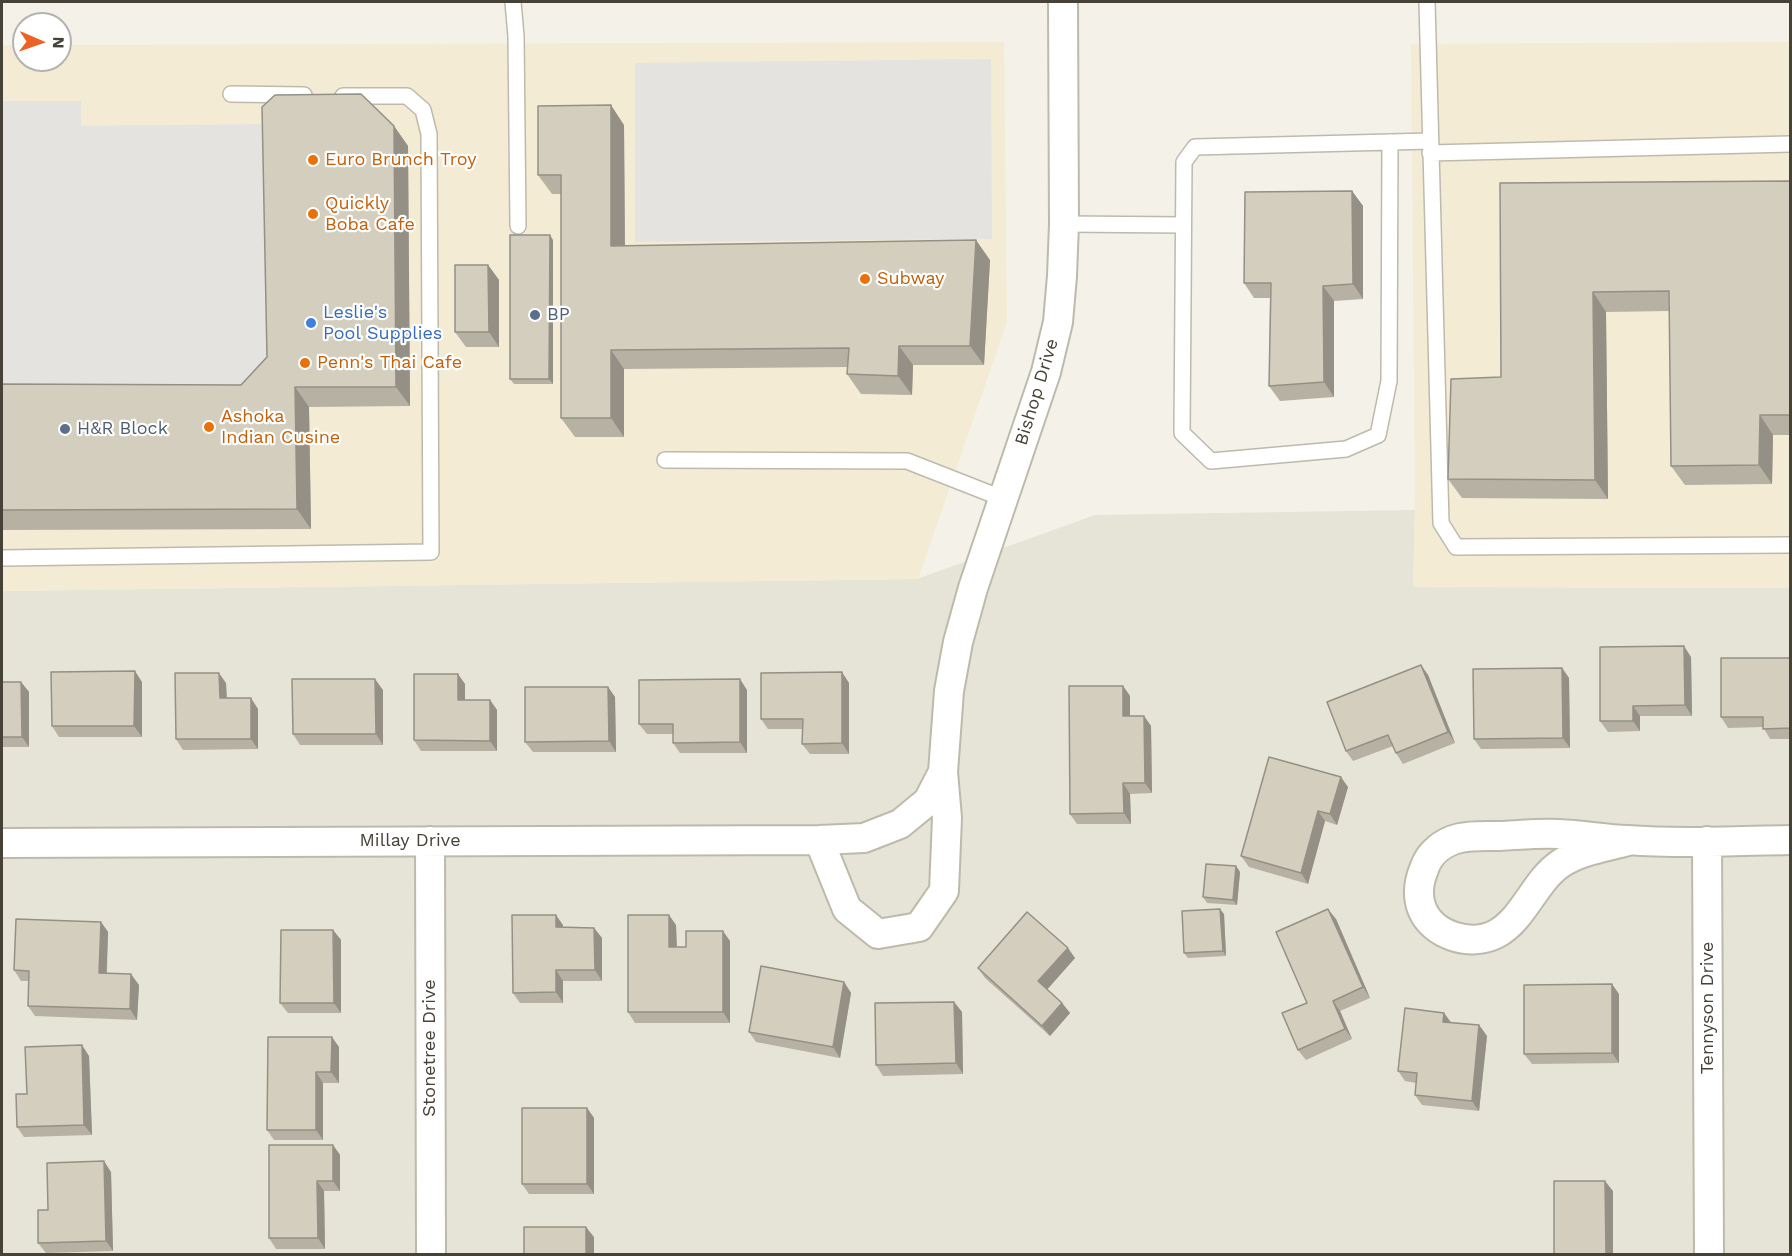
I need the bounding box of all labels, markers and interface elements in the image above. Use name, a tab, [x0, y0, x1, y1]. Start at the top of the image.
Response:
north arrow	[12, 12, 72, 72]
text: N	[49, 36, 68, 49]
place label: Euro Brunch Troy	[325, 149, 477, 171]
marker: Euro Brunch Troy	[306, 153, 320, 167]
place label: Quickly Boba Cafe	[325, 193, 415, 236]
marker: Quickly Boba Cafe	[306, 207, 320, 221]
place label: Subway	[877, 268, 944, 290]
marker: Subway	[858, 272, 872, 286]
place label: Leslie's Pool Supplies	[323, 302, 442, 344]
place label: BP	[547, 304, 570, 326]
marker: BP	[528, 308, 542, 322]
marker: Leslie's Pool Supplies	[304, 316, 318, 330]
street label: Bishop Drive	[1011, 336, 1063, 448]
place label: Penn's Thai Cafe	[317, 352, 462, 374]
marker: Penn's Thai Cafe	[298, 356, 312, 370]
place label: Ashoka Indian Cusine	[221, 406, 340, 448]
place label: H&R Block	[77, 418, 168, 440]
marker: Ashoka Indian Cusine	[202, 420, 216, 434]
marker: H&R Block	[58, 422, 72, 436]
street label: Millay Drive	[359, 830, 461, 852]
street label: Tennyson Drive	[1697, 942, 1719, 1074]
street label: Stonetree Drive	[419, 979, 441, 1117]

